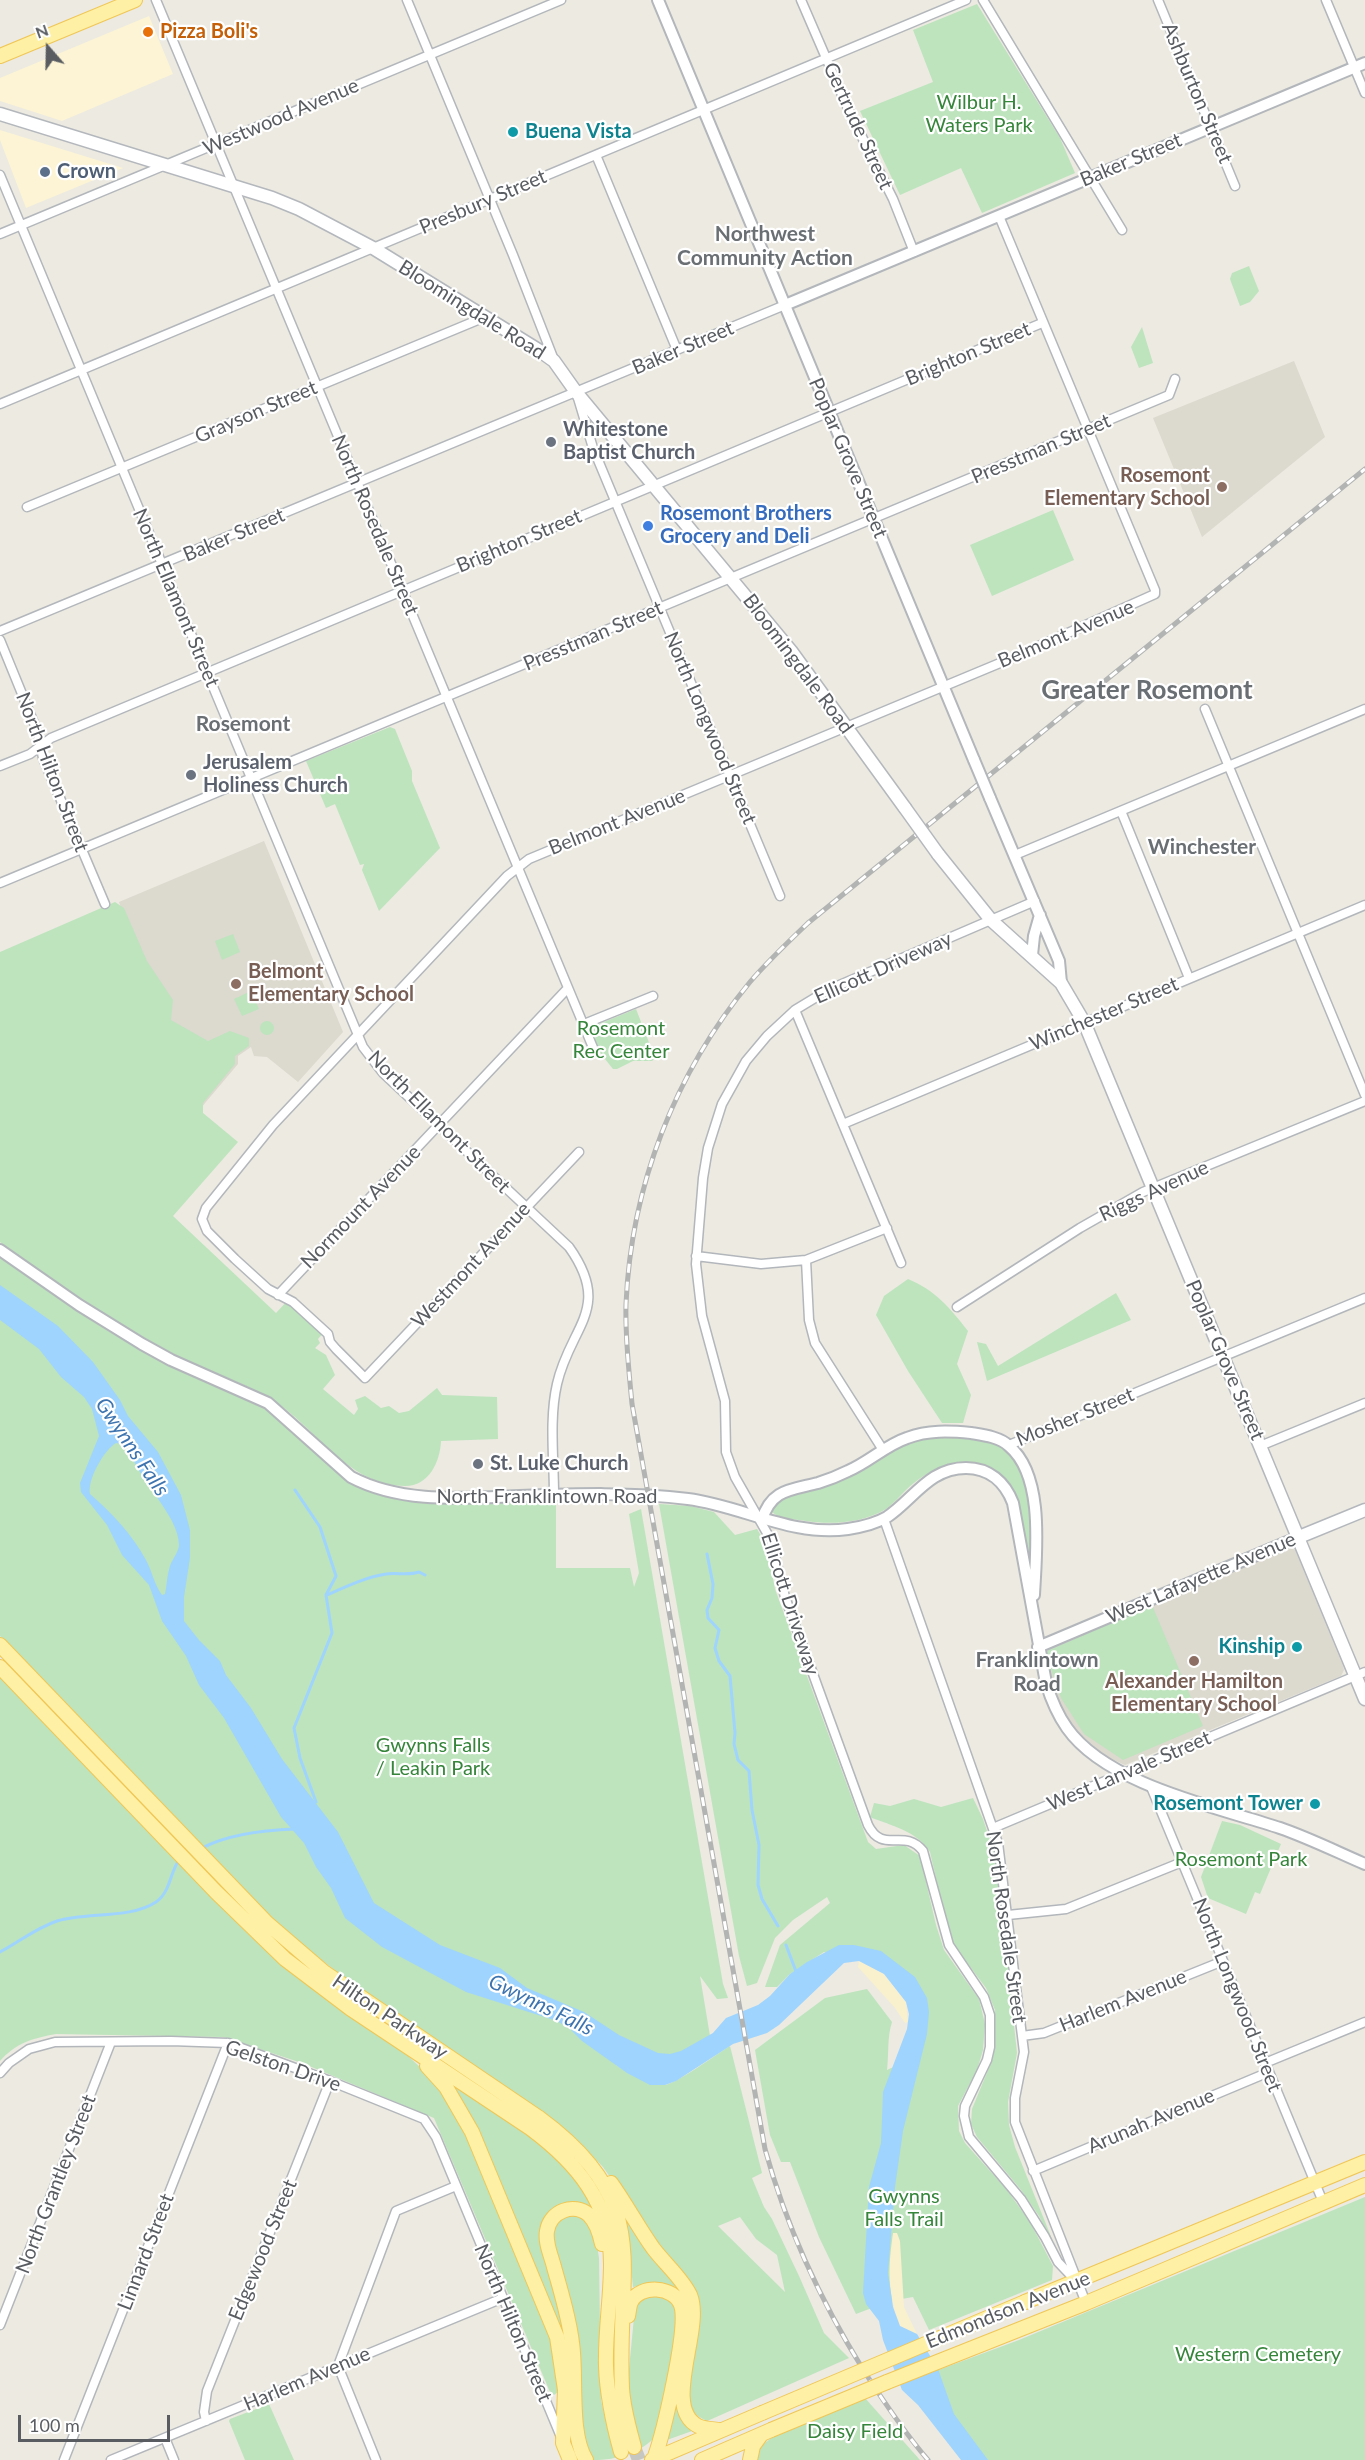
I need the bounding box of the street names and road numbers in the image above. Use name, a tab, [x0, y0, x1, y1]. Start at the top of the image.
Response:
street label: Ashburton Street	[1157, 19, 1237, 167]
street label: Gertrude Street	[818, 59, 898, 193]
street label: Westwood Avenue	[200, 73, 362, 161]
street label: Baker Street	[1077, 128, 1185, 192]
street label: Presbury Street	[416, 164, 550, 240]
street label: Bloomingdale Road	[394, 255, 550, 365]
street label: Baker Street	[629, 316, 737, 380]
street label: Brighton Street	[902, 317, 1034, 391]
street label: Poplar Grove Street	[803, 374, 893, 542]
street label: Grayson Street	[191, 375, 321, 449]
street label: Presstman Street	[968, 409, 1114, 489]
street label: North Rosedale Street	[326, 431, 424, 619]
street label: Baker Street	[180, 503, 288, 567]
street label: Brighton Street	[453, 504, 585, 578]
street label: North Ellamont Street	[128, 505, 224, 691]
street label: Bloomingdale Road	[738, 589, 858, 739]
street label: Belmont Avenue	[994, 595, 1138, 673]
street label: Presstman Street	[520, 596, 666, 676]
street label: North Longwood Street	[659, 628, 761, 828]
street label: North Hilton Street	[11, 689, 93, 855]
street label: Belmont Avenue	[545, 784, 689, 860]
street label: Ellicott Driveway	[810, 927, 956, 1009]
street label: Winchester Street	[1026, 972, 1182, 1056]
street label: North Ellamont Street	[363, 1046, 515, 1198]
street label: Normount Avenue	[296, 1140, 426, 1274]
street label: Riggs Avenue	[1095, 1155, 1213, 1227]
street label: Westmont Avenue	[407, 1197, 535, 1333]
street label: Poplar Grove Street	[1180, 1276, 1270, 1444]
street label: Mosher Street	[1013, 1382, 1137, 1452]
street label: North Franklintown Road	[436, 1485, 658, 1509]
street label: West Lafayette Avenue	[1103, 1527, 1299, 1629]
street label: Ellicott Driveway	[756, 1530, 824, 1678]
street label: West Lanvale Street	[1044, 1726, 1214, 1816]
street label: North Rosedale Street	[981, 1829, 1031, 2025]
street label: North Longwood Street	[1187, 1895, 1287, 2095]
street label: Harlem Avenue	[1056, 1965, 1190, 2037]
street label: Hilton Parkway	[328, 1970, 452, 2064]
street label: Gelston Drive	[222, 2035, 344, 2097]
street label: Arunah Avenue	[1084, 2083, 1218, 2159]
street label: North Grantley Street	[11, 2091, 101, 2277]
street label: Edgewood Street	[224, 2176, 302, 2324]
street label: Linnard Street	[113, 2190, 179, 2314]
street label: North Hilton Street	[469, 2240, 557, 2406]
street label: Edmondson Avenue	[922, 2266, 1094, 2354]
street label: Harlem Avenue	[240, 2342, 374, 2416]

